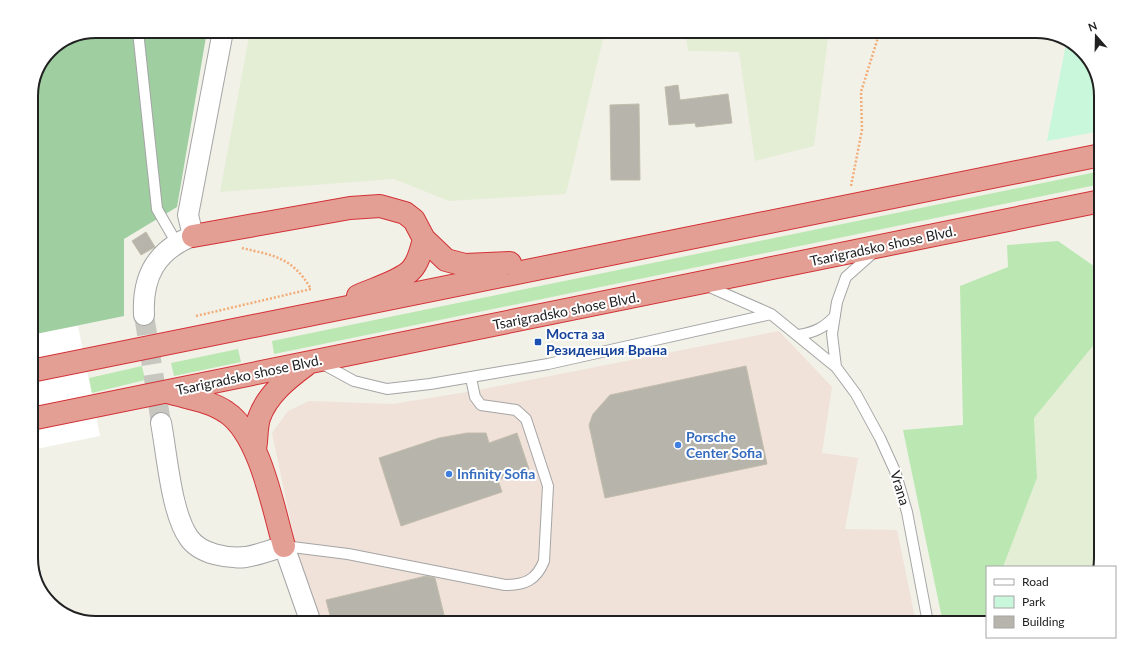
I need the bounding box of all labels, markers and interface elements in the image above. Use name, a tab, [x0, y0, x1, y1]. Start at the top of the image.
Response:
north arrow	[1076, 16, 1116, 56]
text: N	[1086, 19, 1099, 34]
street label: Tsarigradsko shose Blvd.	[808, 222, 957, 269]
street label: Tsarigradsko shose Blvd.	[491, 288, 641, 333]
place label: Моста за Резиденция Врана	[546, 325, 667, 358]
marker: Моста за Резиденция Врана	[533, 337, 543, 347]
street label: Tsarigradsko shose Blvd.	[174, 351, 323, 398]
place label: Porsche Center Sofia	[686, 428, 762, 461]
marker: Porsche Center Sofia	[673, 440, 683, 450]
place label: Infinity Sofia	[457, 465, 535, 482]
street label: Vrana	[887, 468, 914, 507]
marker: Infinity Sofia	[444, 469, 454, 479]
legend	[986, 566, 1116, 638]
text: Road	[1022, 574, 1049, 589]
text: Park	[1022, 594, 1046, 609]
text: Building	[1022, 614, 1065, 629]

